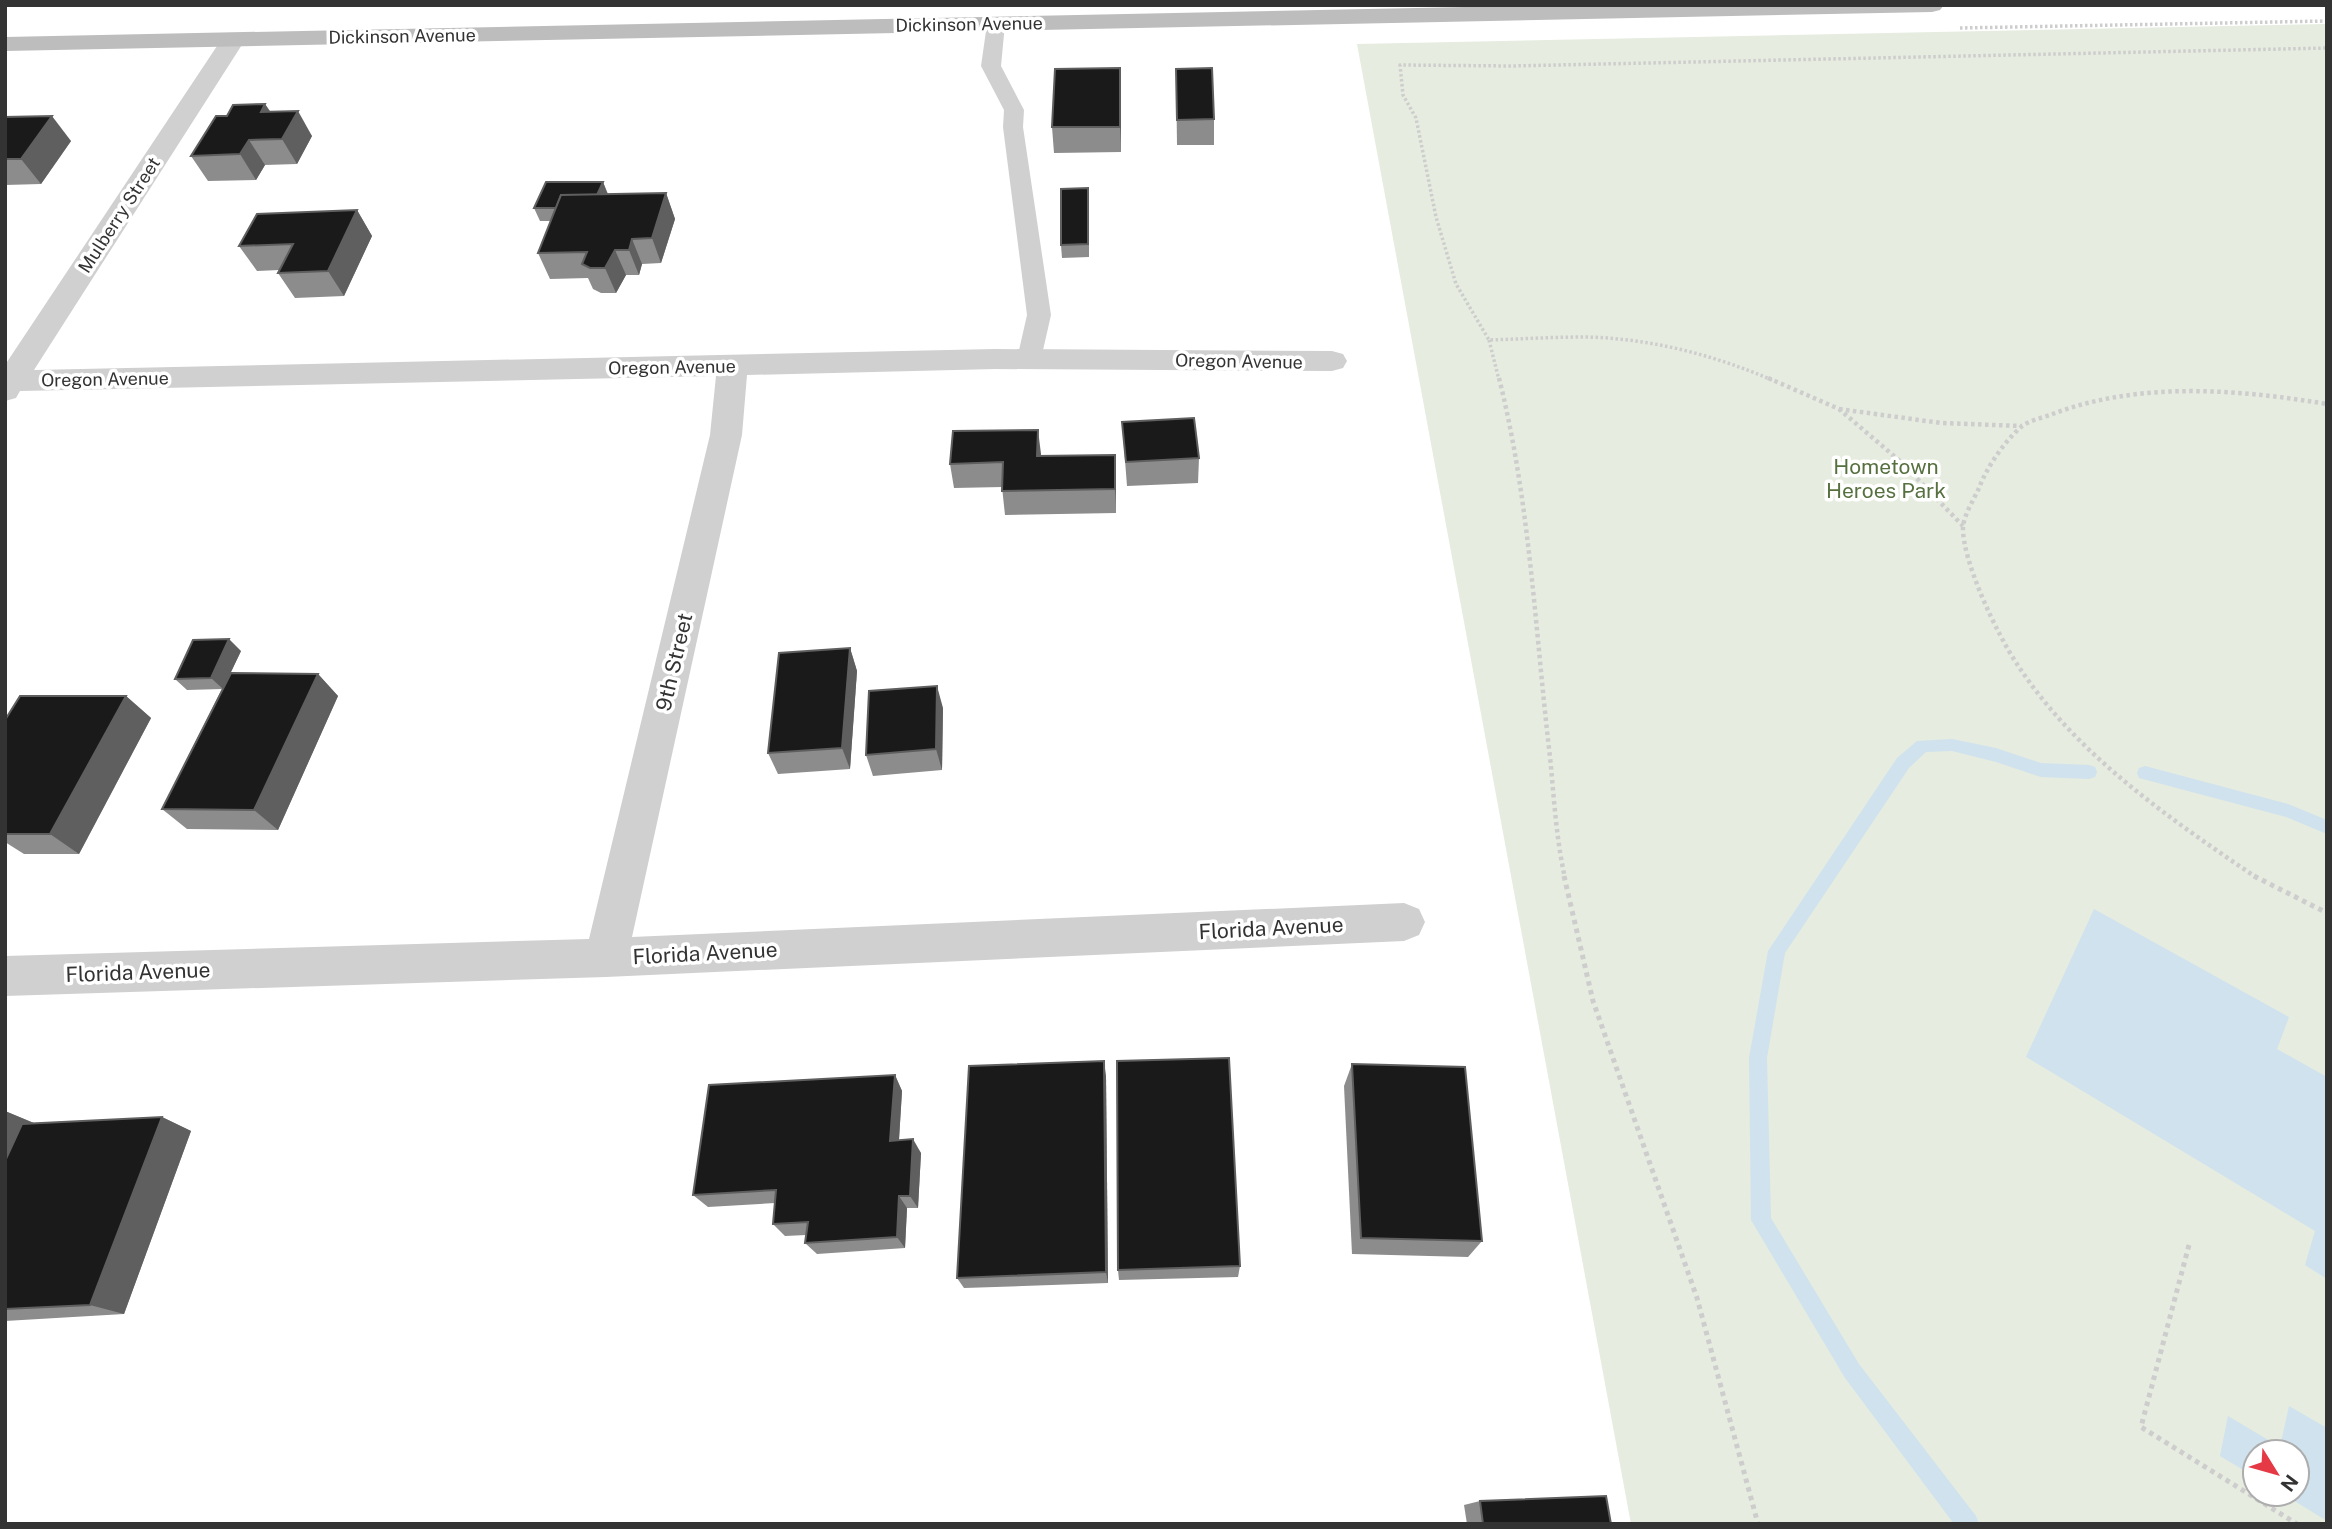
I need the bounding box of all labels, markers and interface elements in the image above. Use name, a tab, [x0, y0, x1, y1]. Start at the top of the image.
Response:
street label: Dickinson Avenue	[895, 12, 1043, 36]
street label: Dickinson Avenue	[328, 24, 476, 48]
street label: Mulberry Street	[74, 153, 164, 277]
street label: Oregon Avenue	[1175, 349, 1303, 373]
street label: Oregon Avenue	[608, 355, 736, 379]
street label: Oregon Avenue	[41, 367, 169, 391]
park label: Hometown Heroes Park	[1826, 454, 1946, 503]
street label: 9th Street	[651, 611, 697, 713]
street label: Florida Avenue	[1198, 912, 1344, 944]
street label: Florida Avenue	[632, 937, 778, 969]
street label: Florida Avenue	[65, 957, 211, 987]
north arrow	[2241, 1438, 2311, 1508]
text: N	[2276, 1471, 2303, 1496]

